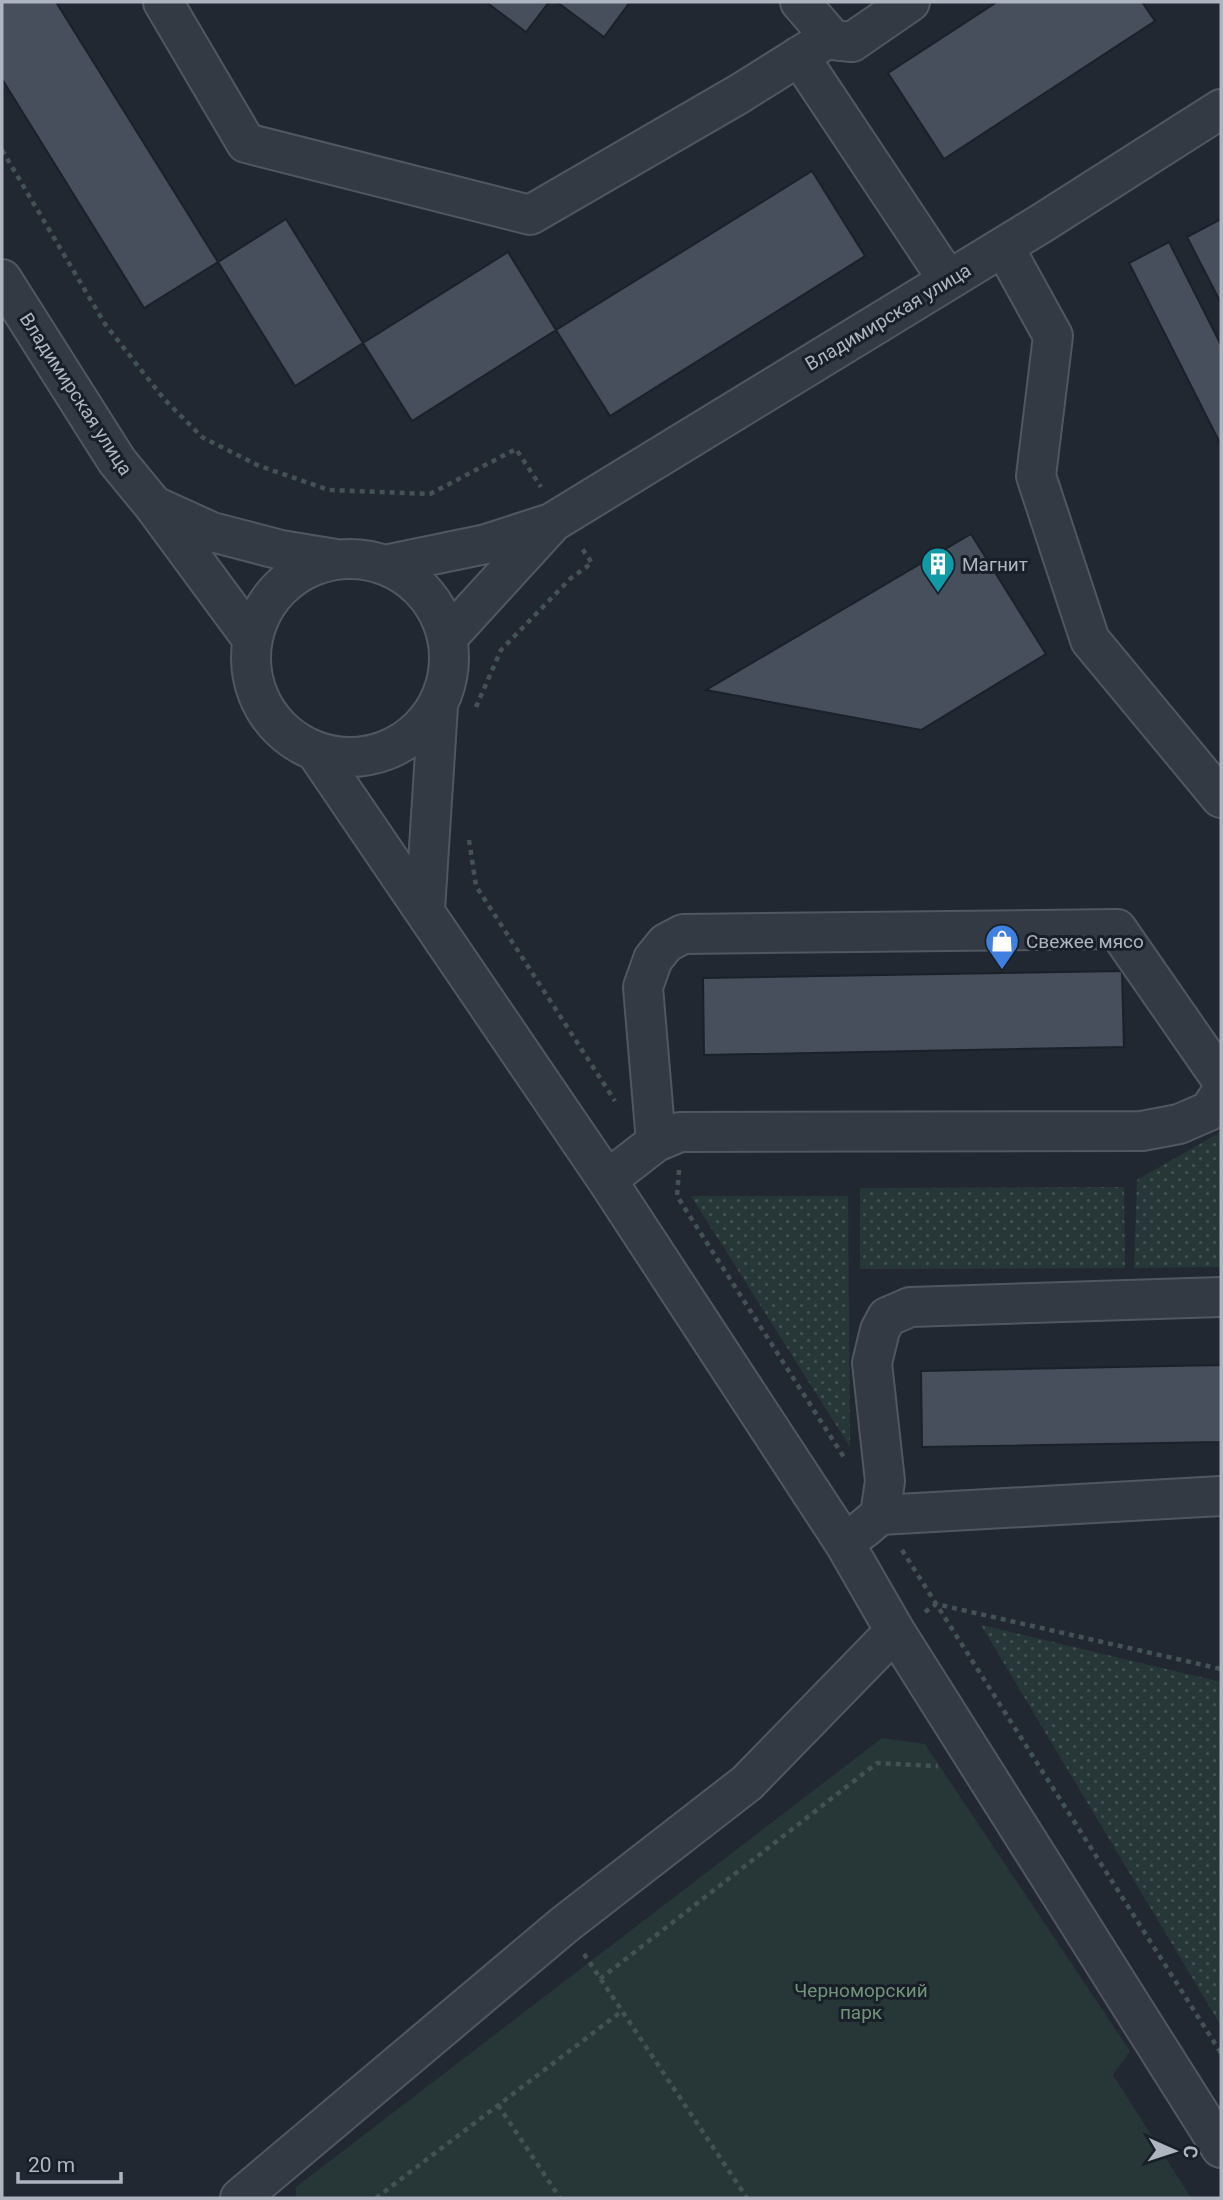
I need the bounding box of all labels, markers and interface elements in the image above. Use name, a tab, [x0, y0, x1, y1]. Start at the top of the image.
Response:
street label: Владимирская улица	[801, 258, 975, 376]
street label: Владимирская улица	[15, 308, 137, 480]
building icon: Магнит	[919, 545, 957, 594]
place label: Магнит	[962, 553, 1028, 576]
shop icon: Свежее мясо	[983, 922, 1021, 971]
place label: Свежее мясо	[1026, 930, 1144, 953]
park label: Черноморский парк	[794, 1979, 928, 2024]
north arrow	[1139, 2116, 1209, 2186]
scale bar	[18, 2140, 121, 2184]
text: С	[1179, 2145, 1202, 2159]
text: 20 m	[28, 2153, 75, 2177]

